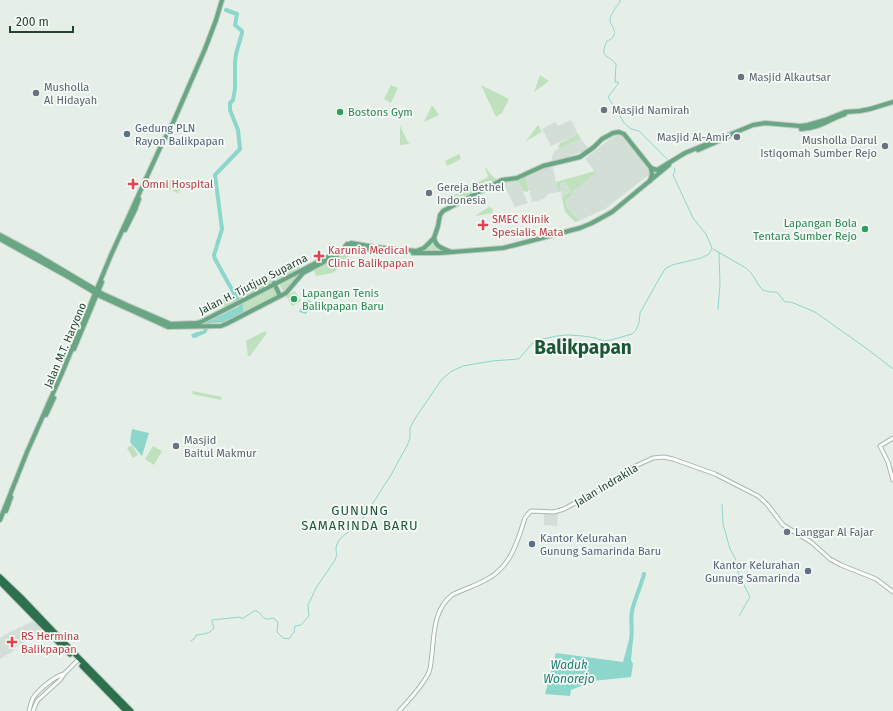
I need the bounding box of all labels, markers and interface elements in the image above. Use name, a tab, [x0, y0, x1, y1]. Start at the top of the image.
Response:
scale bar	[10, 8, 73, 34]
text: 200 m	[16, 15, 49, 29]
place label: Masjid Alkautsar	[749, 71, 832, 84]
marker: Masjid Alkautsar	[736, 72, 746, 82]
place label: Musholla Al Hidayah	[44, 81, 97, 107]
marker: Musholla Al Hidayah	[31, 88, 41, 98]
place label: Masjid Namirah	[612, 104, 690, 117]
marker: Masjid Namirah	[599, 105, 609, 115]
place label: Bostons Gym	[348, 106, 413, 119]
marker: Bostons Gym	[335, 107, 345, 117]
place label: Gedung PLN Rayon Balikpapan	[135, 122, 224, 148]
marker: Gedung PLN Rayon Balikpapan	[122, 129, 132, 139]
place label: Masjid Al-Amir	[657, 131, 730, 144]
marker: Masjid Al-Amir	[732, 132, 742, 142]
place label: Musholla Darul Istiqomah Sumber Rejo	[760, 134, 877, 160]
marker: Musholla Darul Istiqomah Sumber Rejo	[880, 141, 890, 151]
marker: Omni Hospital	[127, 178, 139, 190]
place label: Omni Hospital	[142, 178, 213, 191]
place label: Gereja Bethel Indonesia	[437, 181, 504, 207]
marker: Gereja Bethel Indonesia	[424, 188, 434, 198]
place label: SMEC Klinik Spesialis Mata	[492, 213, 563, 239]
place label: Lapangan Bola Tentara Sumber Rejo	[753, 217, 857, 243]
marker: SMEC Klinik Spesialis Mata	[477, 219, 489, 231]
marker: Lapangan Bola Tentara Sumber Rejo	[860, 224, 870, 234]
place label: Karunia Medical Clinic Balikpapan	[328, 244, 414, 270]
marker: Karunia Medical Clinic Balikpapan	[313, 250, 325, 262]
street label: Jalan H. Tjutjup Suparna	[197, 251, 310, 317]
place label: Lapangan Tenis Balikpapan Baru	[302, 287, 384, 313]
marker: Lapangan Tenis Balikpapan Baru	[289, 294, 299, 304]
street label: Jalan M.T. Haryono	[42, 301, 89, 390]
district label: Balikpapan	[534, 336, 632, 359]
place label: Masjid Baitul Makmur	[184, 434, 257, 460]
marker: Masjid Baitul Makmur	[171, 441, 181, 451]
street label: Jalan Indrakila	[572, 461, 640, 509]
district label: GUNUNG SAMARINDA BARU	[301, 503, 419, 533]
place label: Langgar Al Fajar	[795, 526, 874, 539]
marker: Langgar Al Fajar	[782, 527, 792, 537]
place label: Kantor Kelurahan Gunung Samarinda Baru	[540, 532, 661, 558]
marker: Kantor Kelurahan Gunung Samarinda Baru	[527, 539, 537, 549]
place label: Kantor Kelurahan Gunung Samarinda	[705, 559, 800, 585]
marker: Kantor Kelurahan Gunung Samarinda	[803, 566, 813, 576]
place label: RS Hermina Balikpapan	[21, 630, 79, 656]
marker: RS Hermina Balikpapan	[6, 636, 18, 648]
water label: Waduk Wonorejo	[543, 658, 595, 686]

